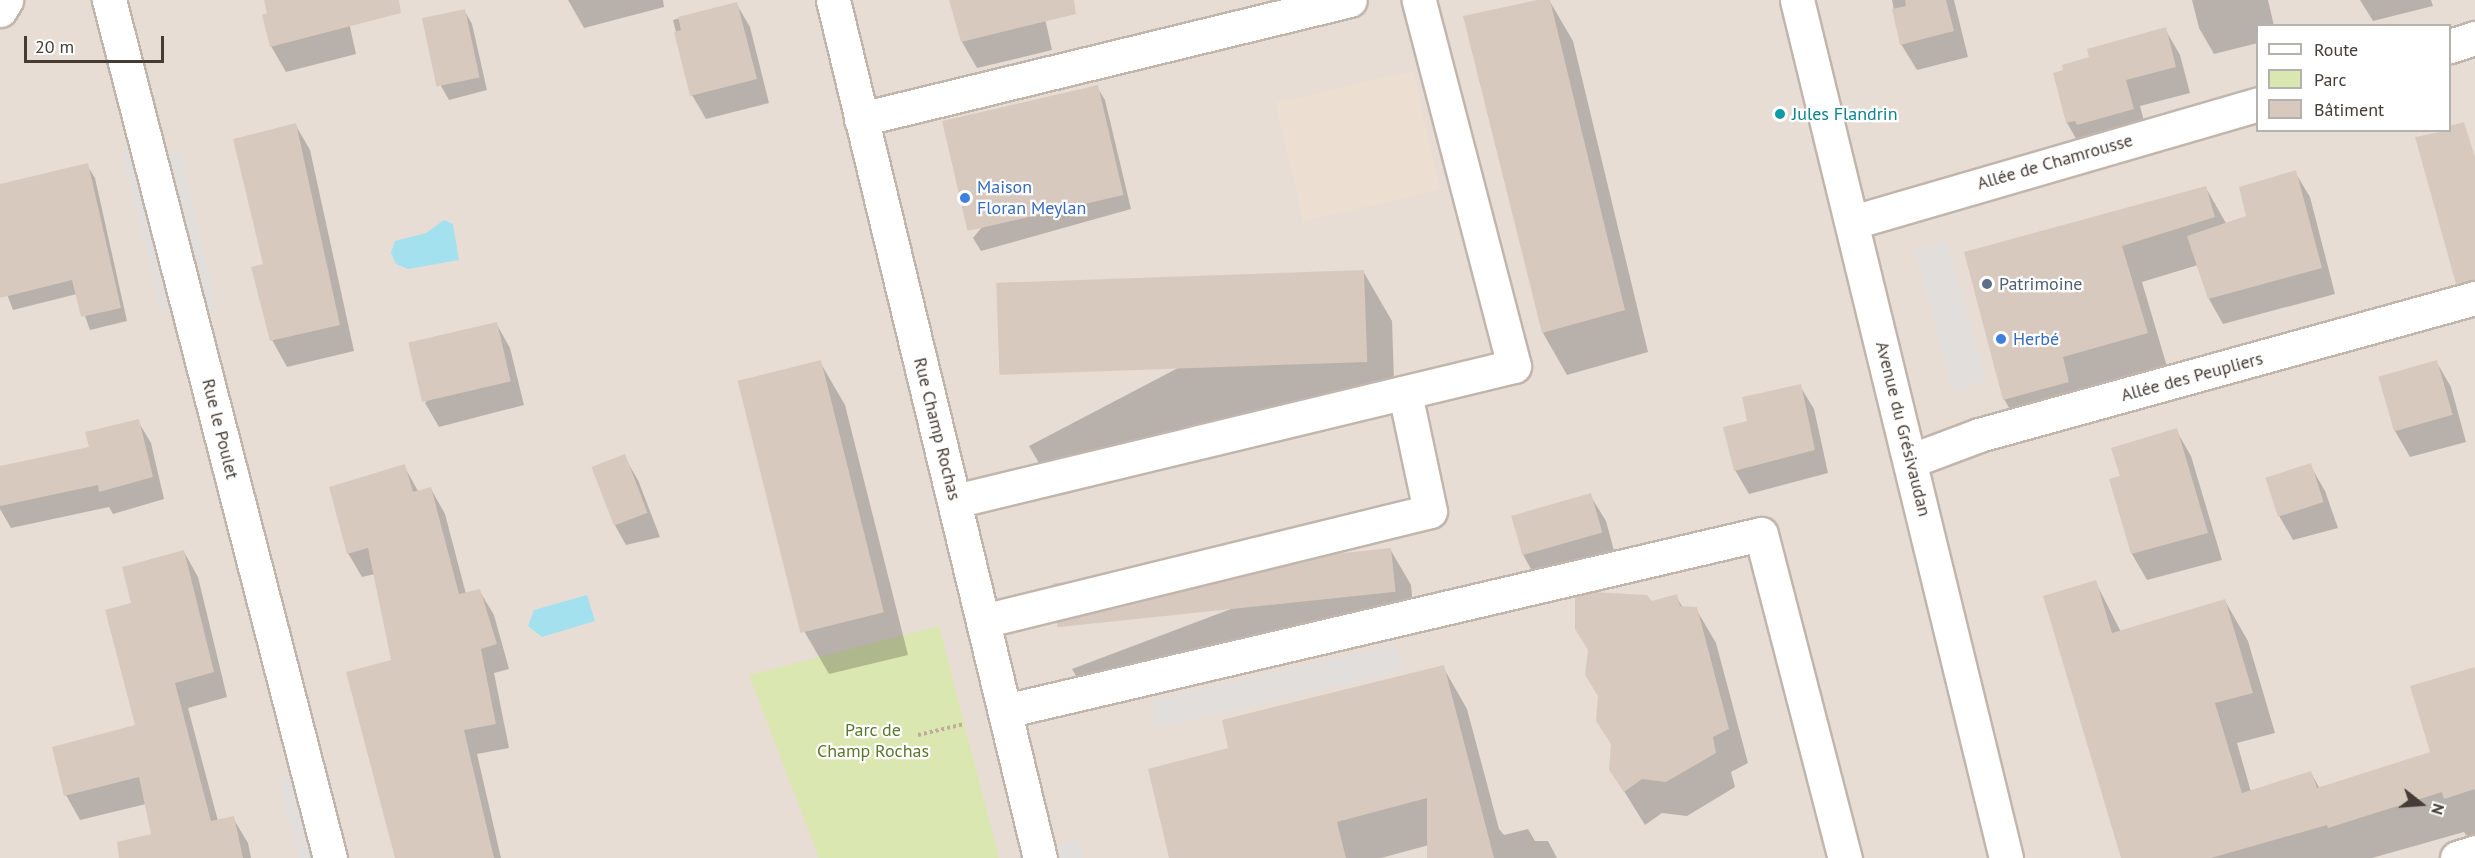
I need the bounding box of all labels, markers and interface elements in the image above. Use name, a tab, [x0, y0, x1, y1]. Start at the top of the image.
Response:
scale bar	[27, 24, 166, 62]
legend	[2256, 24, 2451, 132]
text: 20 m	[35, 35, 74, 58]
text: Route	[2314, 38, 2358, 61]
text: Parc	[2314, 68, 2347, 91]
text: Bâtiment	[2314, 98, 2384, 121]
place label: Jules Flandrin	[1792, 103, 1898, 125]
marker: Jules Flandrin	[1773, 107, 1787, 121]
street label: Allée de Chamrousse	[1975, 129, 2135, 195]
place label: Maison Floran Meylan	[977, 177, 1086, 219]
marker: Maison Floran Meylan	[958, 191, 972, 205]
place label: Patrimoine	[1999, 273, 2082, 295]
marker: Patrimoine	[1980, 277, 1994, 291]
place label: Herbé	[2013, 328, 2059, 350]
marker: Herbé	[1994, 332, 2008, 346]
street label: Avenue du Grésivaudan	[1871, 339, 1935, 519]
street label: Allée des Peupliers	[2119, 348, 2265, 406]
street label: Rue Champ Rochas	[909, 355, 965, 503]
street label: Rue le Poulet	[197, 377, 243, 481]
park label: Parc de Champ Rochas	[817, 720, 929, 762]
north arrow	[2391, 774, 2451, 834]
text: N	[2427, 801, 2449, 817]

